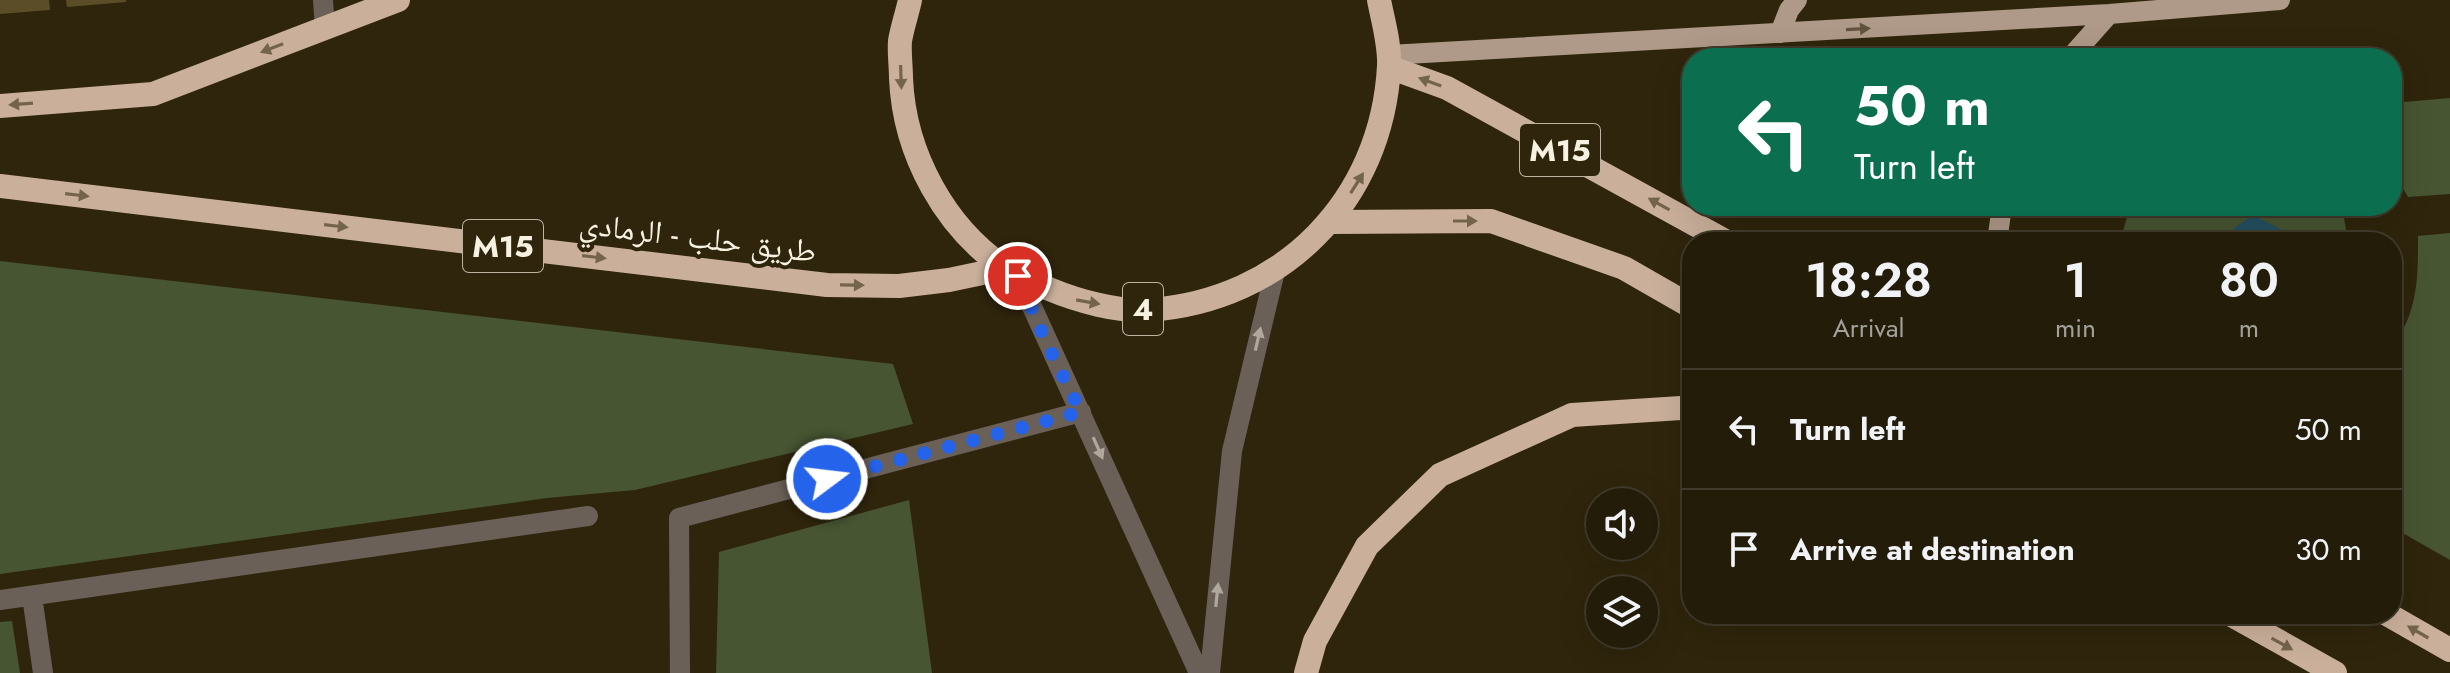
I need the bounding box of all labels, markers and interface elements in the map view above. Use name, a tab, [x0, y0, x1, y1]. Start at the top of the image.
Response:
one-way arrow	[1846, 22, 1871, 35]
one-way arrow	[260, 42, 284, 55]
one-way arrow	[895, 65, 908, 90]
text: 50 m	[1854, 65, 1990, 146]
one-way arrow	[1418, 75, 1442, 87]
icon: left	[1722, 80, 1826, 184]
one-way arrow	[8, 98, 33, 111]
road number: M15	[1520, 124, 1600, 176]
text: Turn left	[1854, 140, 1975, 192]
one-way arrow	[1349, 172, 1363, 194]
one-way arrow	[65, 188, 90, 201]
one-way arrow	[1648, 198, 1670, 212]
street label: طريق حلب - الرمادي	[577, 200, 819, 276]
one-way arrow	[1453, 215, 1478, 227]
one-way arrow	[324, 219, 349, 232]
road number: M15	[463, 220, 543, 272]
pin	[984, 242, 1052, 310]
text: 18:28	[1805, 246, 1932, 315]
text: 1	[2064, 246, 2087, 315]
text: 80	[2219, 246, 2279, 315]
one-way arrow	[582, 250, 607, 263]
icon: arrive	[996, 254, 1040, 298]
one-way arrow	[840, 279, 865, 291]
road number: 4	[1123, 283, 1163, 335]
one-way arrow	[1076, 296, 1101, 308]
text: Arrival	[1833, 309, 1904, 347]
text: min	[2055, 309, 2096, 347]
text: m	[2239, 309, 2259, 347]
one-way arrow	[1253, 327, 1265, 352]
icon: left	[1722, 407, 1766, 451]
text: Turn left	[1790, 408, 1905, 451]
text: 50 m	[2295, 408, 2362, 451]
position arrow	[785, 437, 869, 521]
one-way arrow	[1091, 437, 1104, 460]
map controls	[1586, 488, 1658, 648]
button: sound	[1586, 488, 1658, 560]
icon: arrive	[1722, 527, 1766, 571]
text: Arrive at destination	[1790, 528, 2075, 571]
text: 30 m	[2295, 528, 2362, 571]
button: layers	[1586, 576, 1658, 648]
one-way arrow	[1211, 582, 1224, 607]
one-way arrow	[2407, 625, 2430, 639]
one-way arrow	[2271, 637, 2294, 650]

